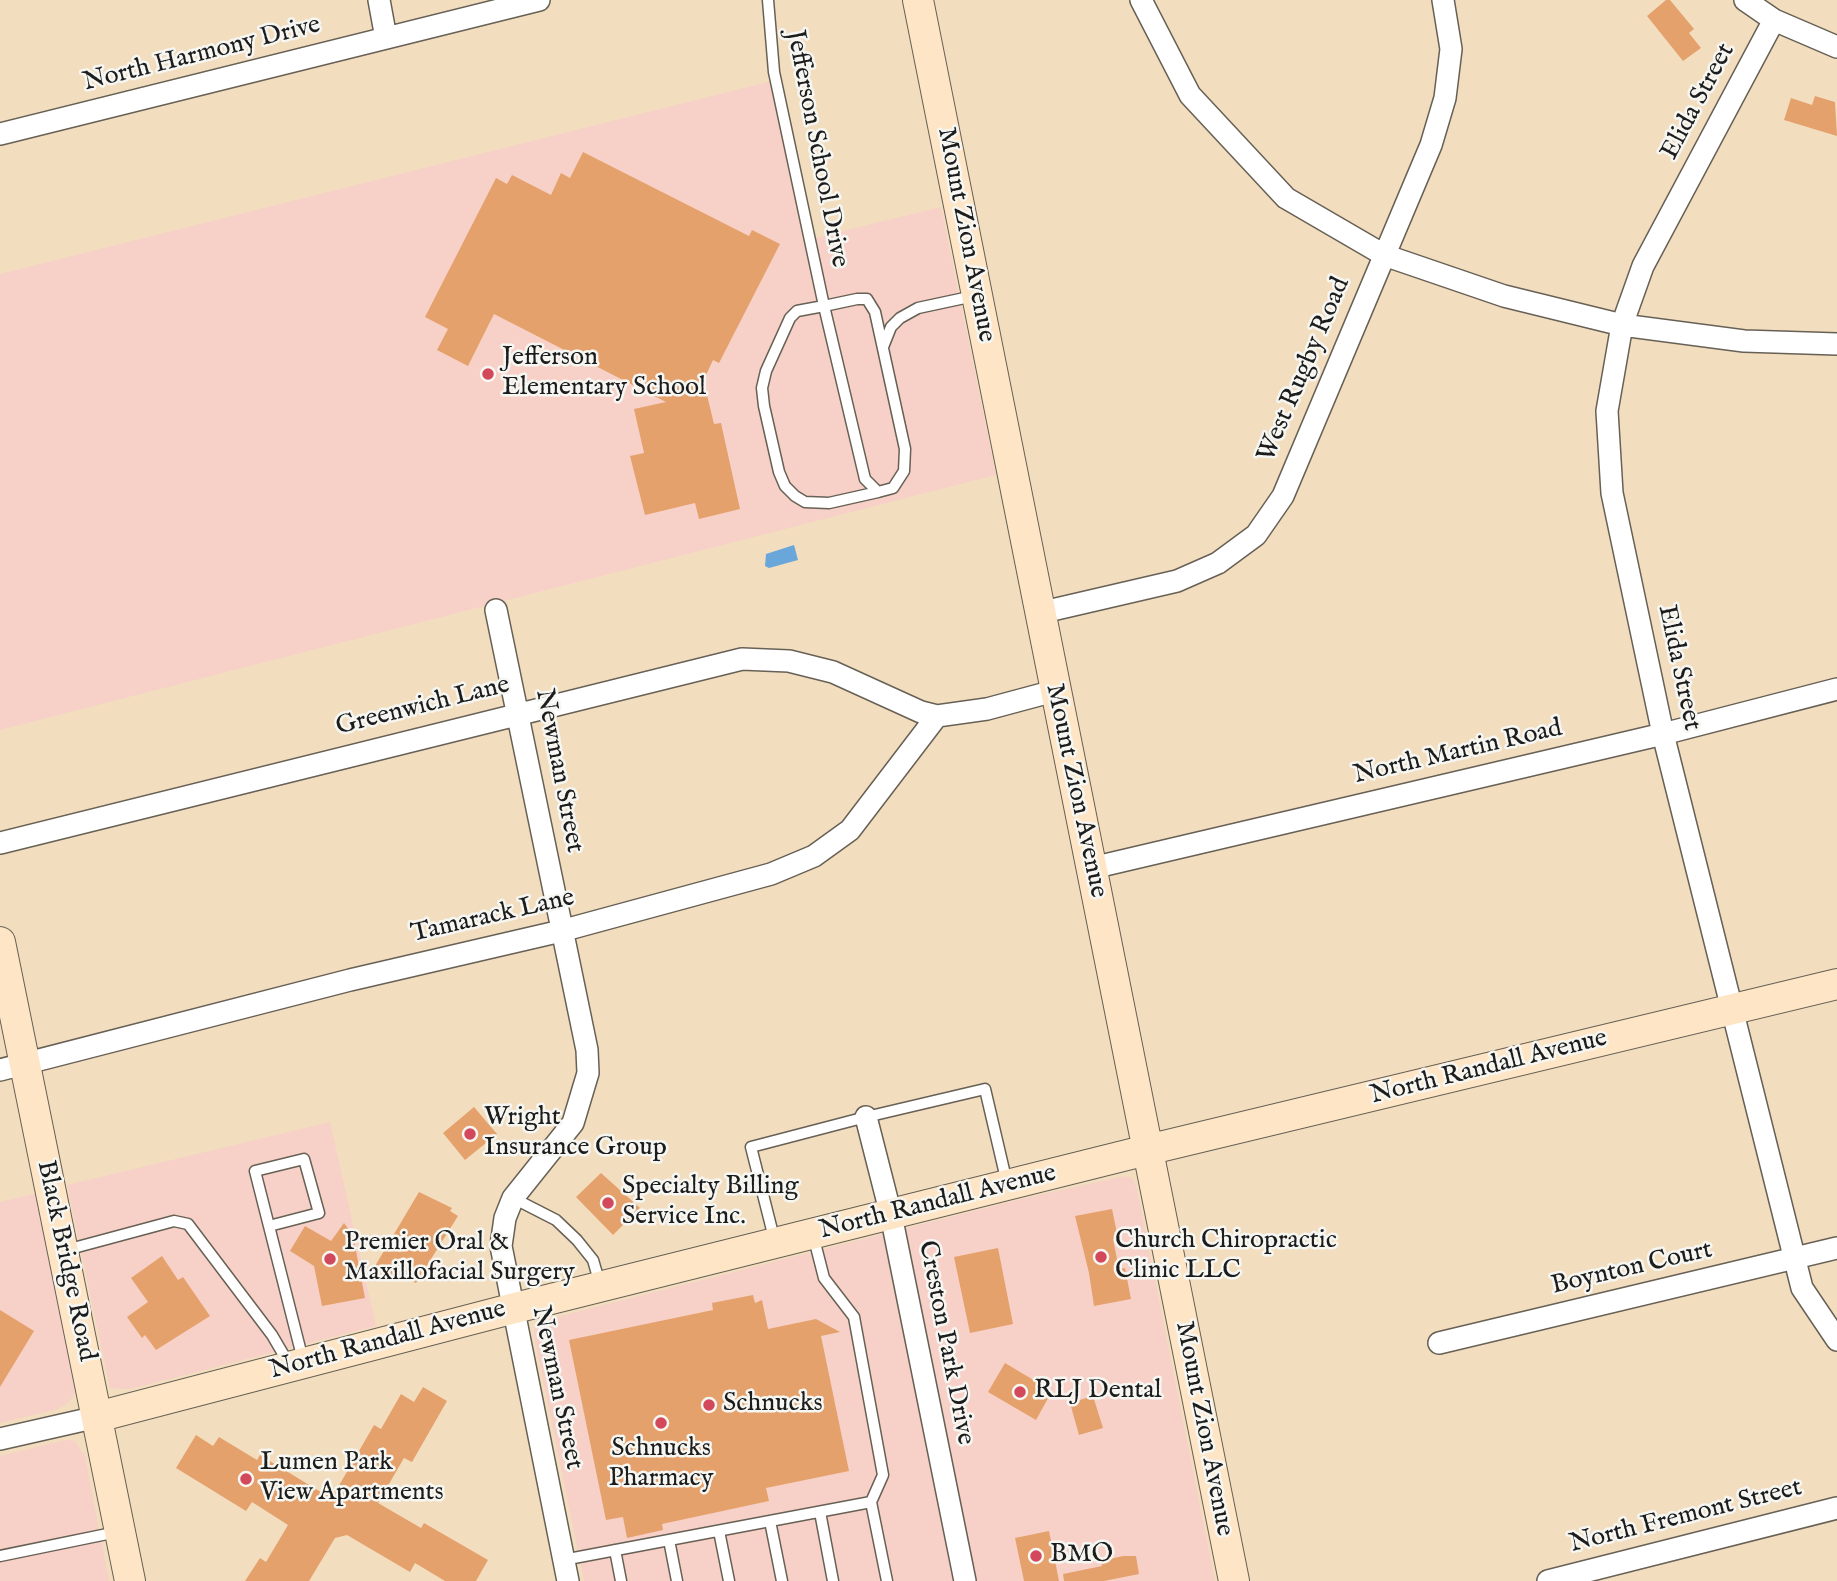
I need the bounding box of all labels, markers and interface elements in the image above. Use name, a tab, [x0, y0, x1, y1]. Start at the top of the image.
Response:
street label: North Harmony Drive	[80, 10, 324, 100]
street label: Jefferson School Drive	[778, 28, 854, 270]
street label: Elida Street	[1655, 38, 1743, 166]
street label: Mount Zion Avenue	[929, 125, 1001, 345]
street label: West Rugby Road	[1252, 273, 1358, 467]
place label: Jefferson Elementary School	[502, 343, 706, 404]
marker: Jefferson Elementary School	[480, 366, 496, 382]
street label: Elida Street	[1650, 602, 1706, 734]
street label: Greenwich Lane	[333, 670, 513, 744]
street label: Mount Zion Avenue	[1037, 681, 1113, 901]
street label: Newman Street	[527, 686, 589, 856]
street label: North Martin Road	[1351, 714, 1565, 792]
street label: Tamarack Lane	[408, 883, 578, 951]
street label: North Randall Avenue	[1367, 1023, 1611, 1113]
place label: Wright Insurance Group	[484, 1103, 667, 1164]
marker: Wright Insurance Group	[462, 1126, 478, 1142]
street label: Black Bridge Road	[29, 1158, 101, 1364]
street label: North Randall Avenue	[816, 1158, 1060, 1248]
place label: Specialty Billing Service Inc.	[622, 1172, 799, 1234]
marker: Specialty Billing Service Inc.	[600, 1195, 616, 1211]
place label: Church Chiropractic Clinic LLC	[1115, 1226, 1337, 1288]
place label: Premier Oral & Maxillofacial Surgery	[344, 1228, 575, 1290]
street label: Boynton Court	[1548, 1235, 1716, 1303]
street label: Creston Park Drive	[910, 1238, 980, 1448]
marker: Church Chiropractic Clinic LLC	[1093, 1249, 1109, 1265]
marker: Premier Oral & Maxillofacial Surgery	[322, 1251, 338, 1267]
street label: North Randall Avenue	[267, 1294, 509, 1388]
street label: Newman Street	[523, 1303, 589, 1473]
street label: Mount Zion Avenue	[1167, 1319, 1239, 1539]
place label: RLJ Dental	[1034, 1376, 1162, 1408]
marker: RLJ Dental	[1012, 1384, 1028, 1400]
place label: Schnucks	[723, 1389, 823, 1421]
marker: Schnucks	[701, 1397, 717, 1413]
marker: Schnucks Pharmacy	[653, 1415, 669, 1431]
place label: Schnucks Pharmacy	[609, 1434, 713, 1496]
place label: Lumen Park View Apartments	[260, 1448, 444, 1510]
marker: Lumen Park View Apartments	[238, 1471, 254, 1487]
street label: North Fremont Street	[1567, 1473, 1805, 1561]
place label: BMO	[1050, 1540, 1113, 1572]
marker: BMO	[1028, 1548, 1044, 1564]

